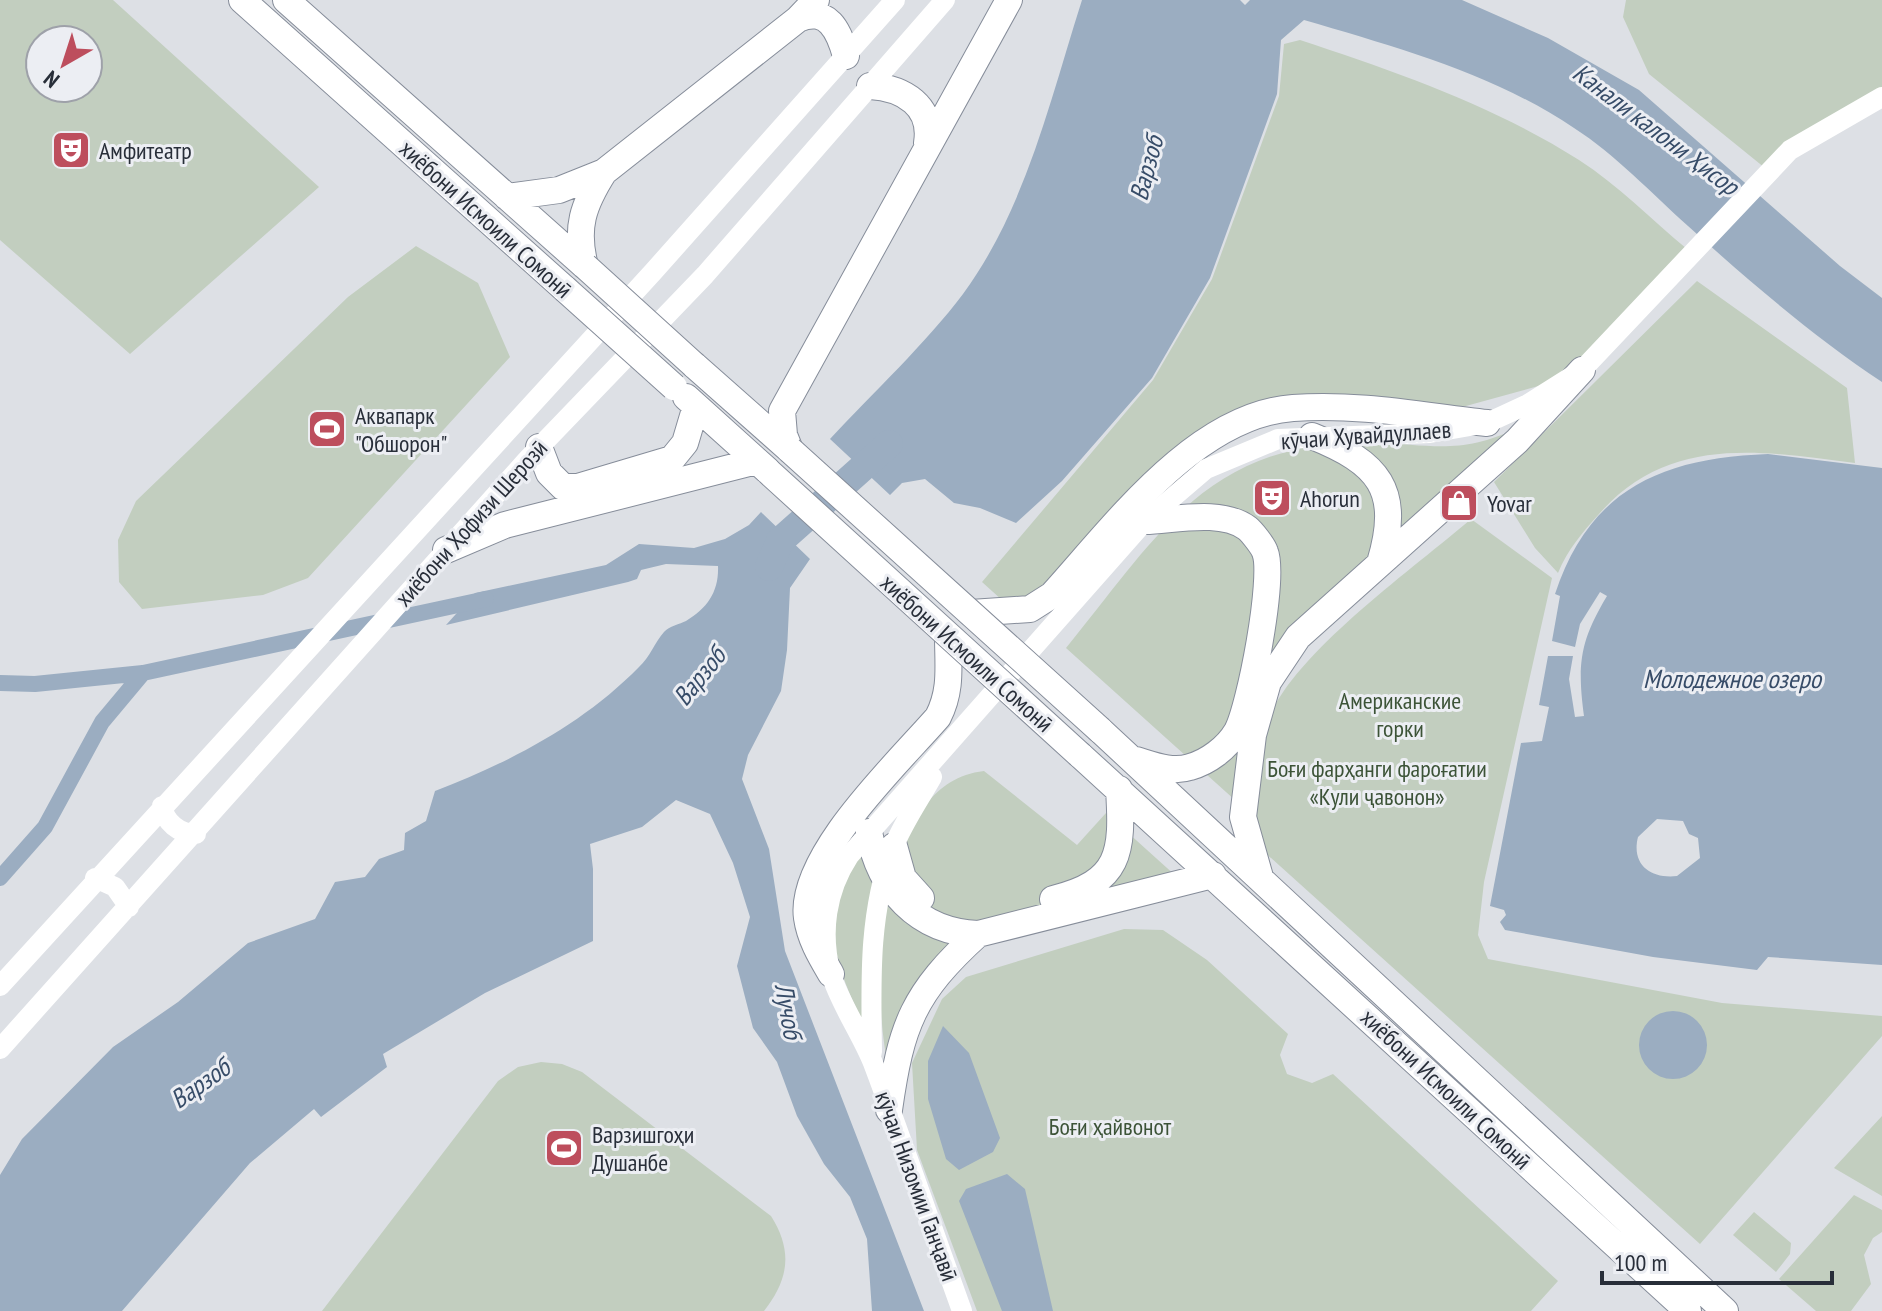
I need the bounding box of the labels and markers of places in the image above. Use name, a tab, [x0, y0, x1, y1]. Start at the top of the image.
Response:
theatre icon: Aмфитеатр	[50, 129, 92, 171]
place label: Aмфитеатр	[99, 135, 192, 166]
place label: Аквапарк "Обшорон"	[355, 400, 447, 459]
sports icon: Аквапарк "Обшорон"	[306, 408, 348, 450]
theatre icon: Ahorun	[1251, 477, 1293, 519]
shop icon: Yovar	[1438, 482, 1480, 524]
place label: Ahorun	[1300, 483, 1360, 514]
place label: Yovar	[1487, 488, 1532, 519]
place label: Варзишгоҳи Душанбе	[592, 1119, 694, 1178]
sports icon: Варзишгоҳи Душанбе	[543, 1127, 585, 1169]

